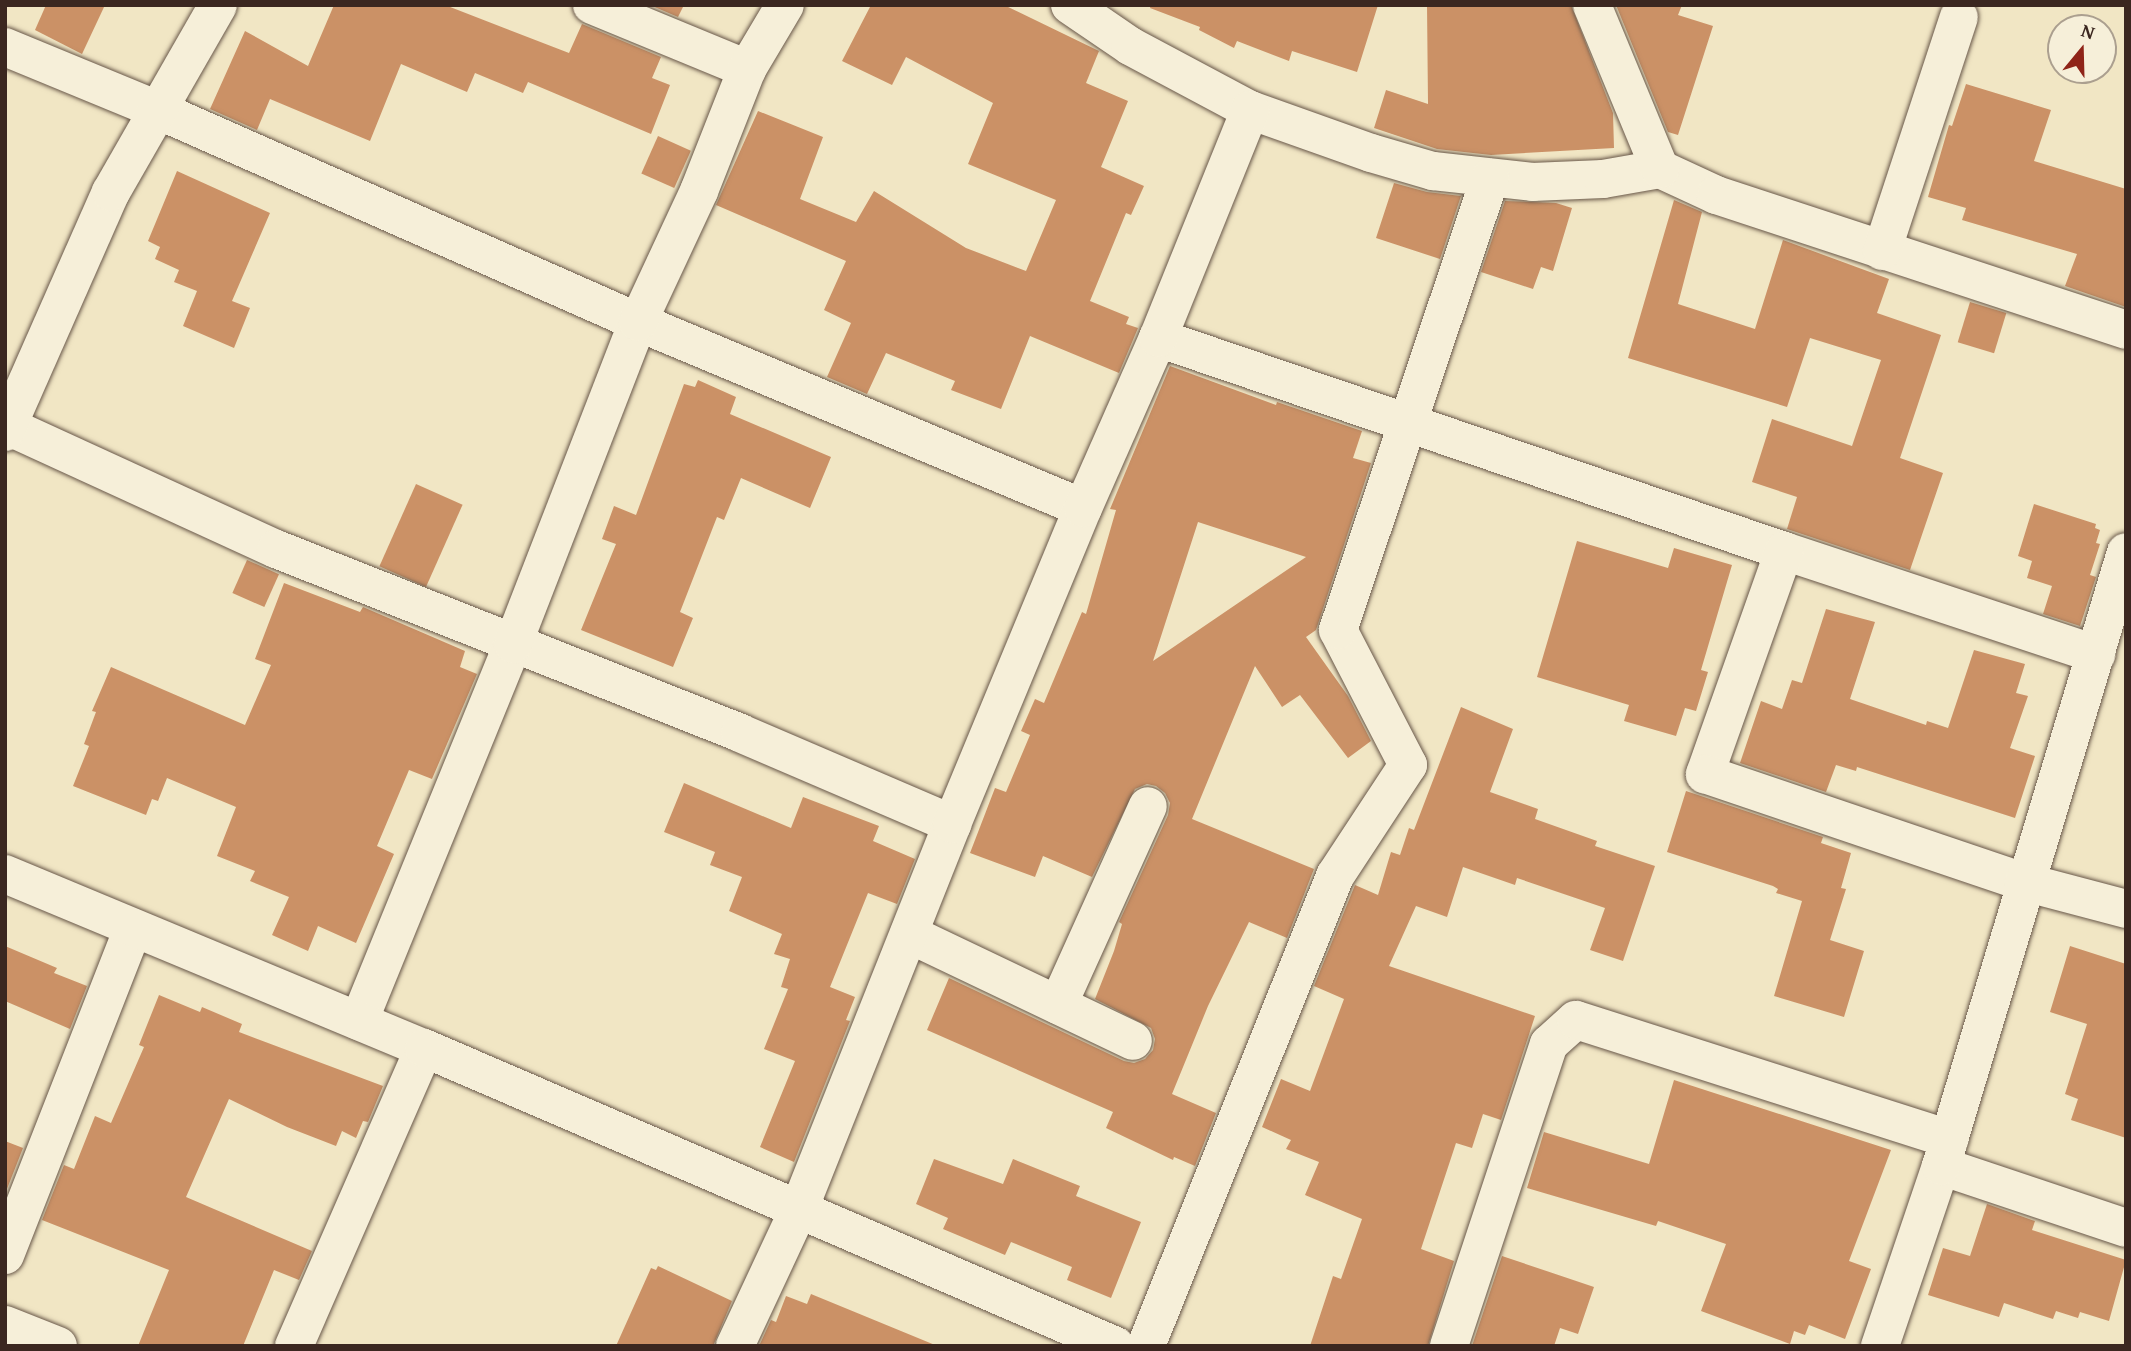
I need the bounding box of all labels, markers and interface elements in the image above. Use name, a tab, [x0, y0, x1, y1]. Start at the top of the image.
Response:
north arrow	[2047, 14, 2117, 84]
text: N	[2078, 16, 2099, 46]

